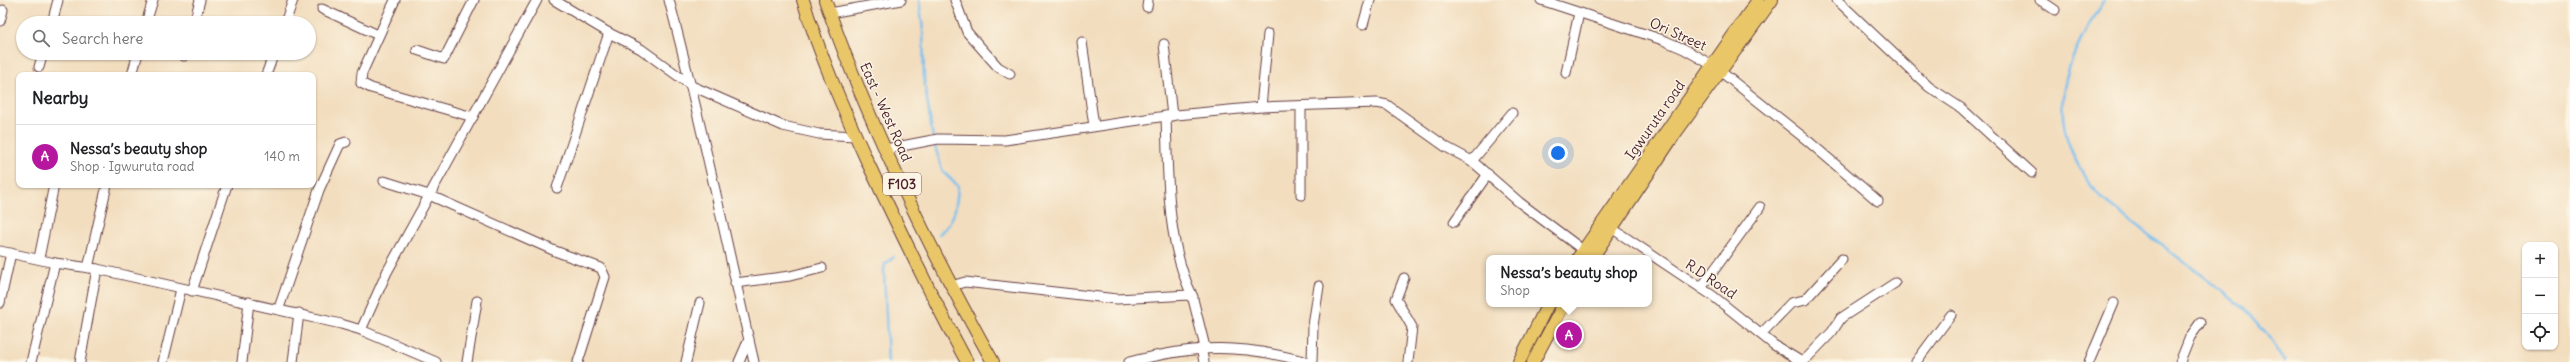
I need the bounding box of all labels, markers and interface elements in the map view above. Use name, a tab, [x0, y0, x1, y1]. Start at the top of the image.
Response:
street label: Ori Street	[1647, 13, 1709, 55]
search box	[16, 16, 316, 60]
icon: search	[30, 27, 52, 49]
text: Search here	[62, 29, 143, 48]
street label: East - West Road	[856, 60, 916, 164]
street label: Igwuruta road	[1621, 77, 1689, 163]
text: Nearby	[32, 87, 88, 109]
text: Nessa’s beauty shop	[70, 139, 207, 158]
your location	[1548, 143, 1568, 163]
text: A	[41, 148, 49, 165]
text: 140 m	[264, 148, 300, 165]
text: Shop · Igwuruta road	[70, 158, 194, 175]
road number: F103	[883, 173, 921, 195]
map controls	[2522, 242, 2558, 350]
button: +	[2522, 242, 2558, 278]
popup	[1486, 255, 1652, 307]
street label: R.D Road	[1682, 255, 1740, 303]
text: Nessa’s beauty shop	[1500, 263, 1638, 282]
button: −	[2522, 278, 2558, 314]
text: Shop	[1500, 282, 1530, 299]
button: locate	[2522, 314, 2558, 350]
pin: A	[1556, 320, 1582, 350]

